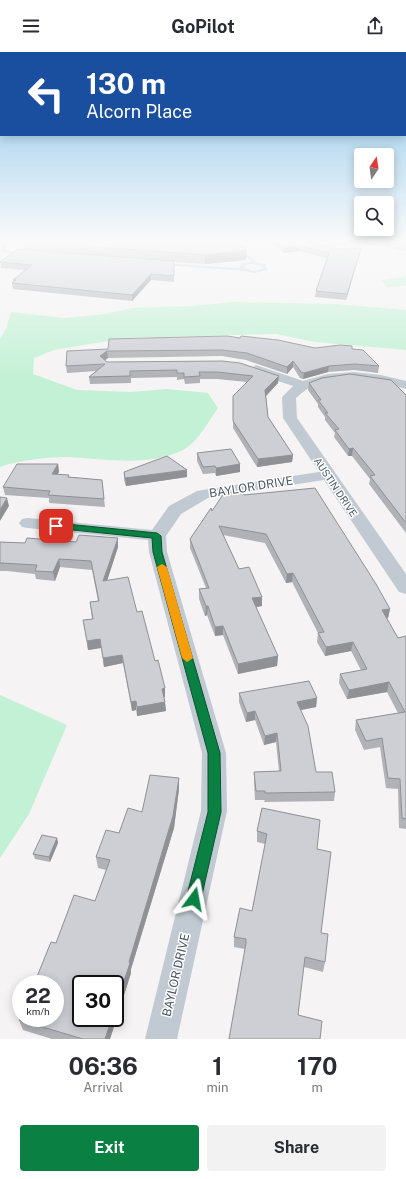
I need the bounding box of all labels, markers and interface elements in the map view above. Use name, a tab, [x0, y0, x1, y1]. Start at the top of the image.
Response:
icon: menu	[20, 15, 42, 37]
icon: share	[364, 15, 386, 37]
text: GoPilot	[171, 16, 235, 37]
text: 130 m	[86, 67, 166, 100]
icon: left	[20, 68, 72, 120]
text: Alcorn Place	[86, 101, 192, 122]
north arrow	[354, 148, 394, 188]
map controls	[354, 148, 394, 236]
button: search	[354, 196, 394, 236]
street label: AUSTIN DRIVE	[312, 455, 360, 519]
street label: BAYLOR DRIVE	[208, 473, 294, 501]
pin	[39, 509, 73, 543]
icon: arrive	[45, 515, 67, 537]
position arrow	[173, 878, 215, 920]
street label: BAYLOR DRIVE	[160, 932, 192, 1018]
speed limit sign: 30	[72, 975, 124, 1027]
text: 22	[25, 984, 51, 1008]
text: km/h	[26, 1005, 50, 1017]
text: 06:36	[68, 1052, 138, 1080]
text: 1	[212, 1052, 223, 1080]
text: 170	[297, 1052, 338, 1080]
text: Arrival	[83, 1080, 123, 1095]
text: min	[206, 1080, 228, 1095]
text: m	[312, 1080, 323, 1095]
button: Exit	[20, 1125, 199, 1171]
button: Share	[207, 1125, 386, 1171]

